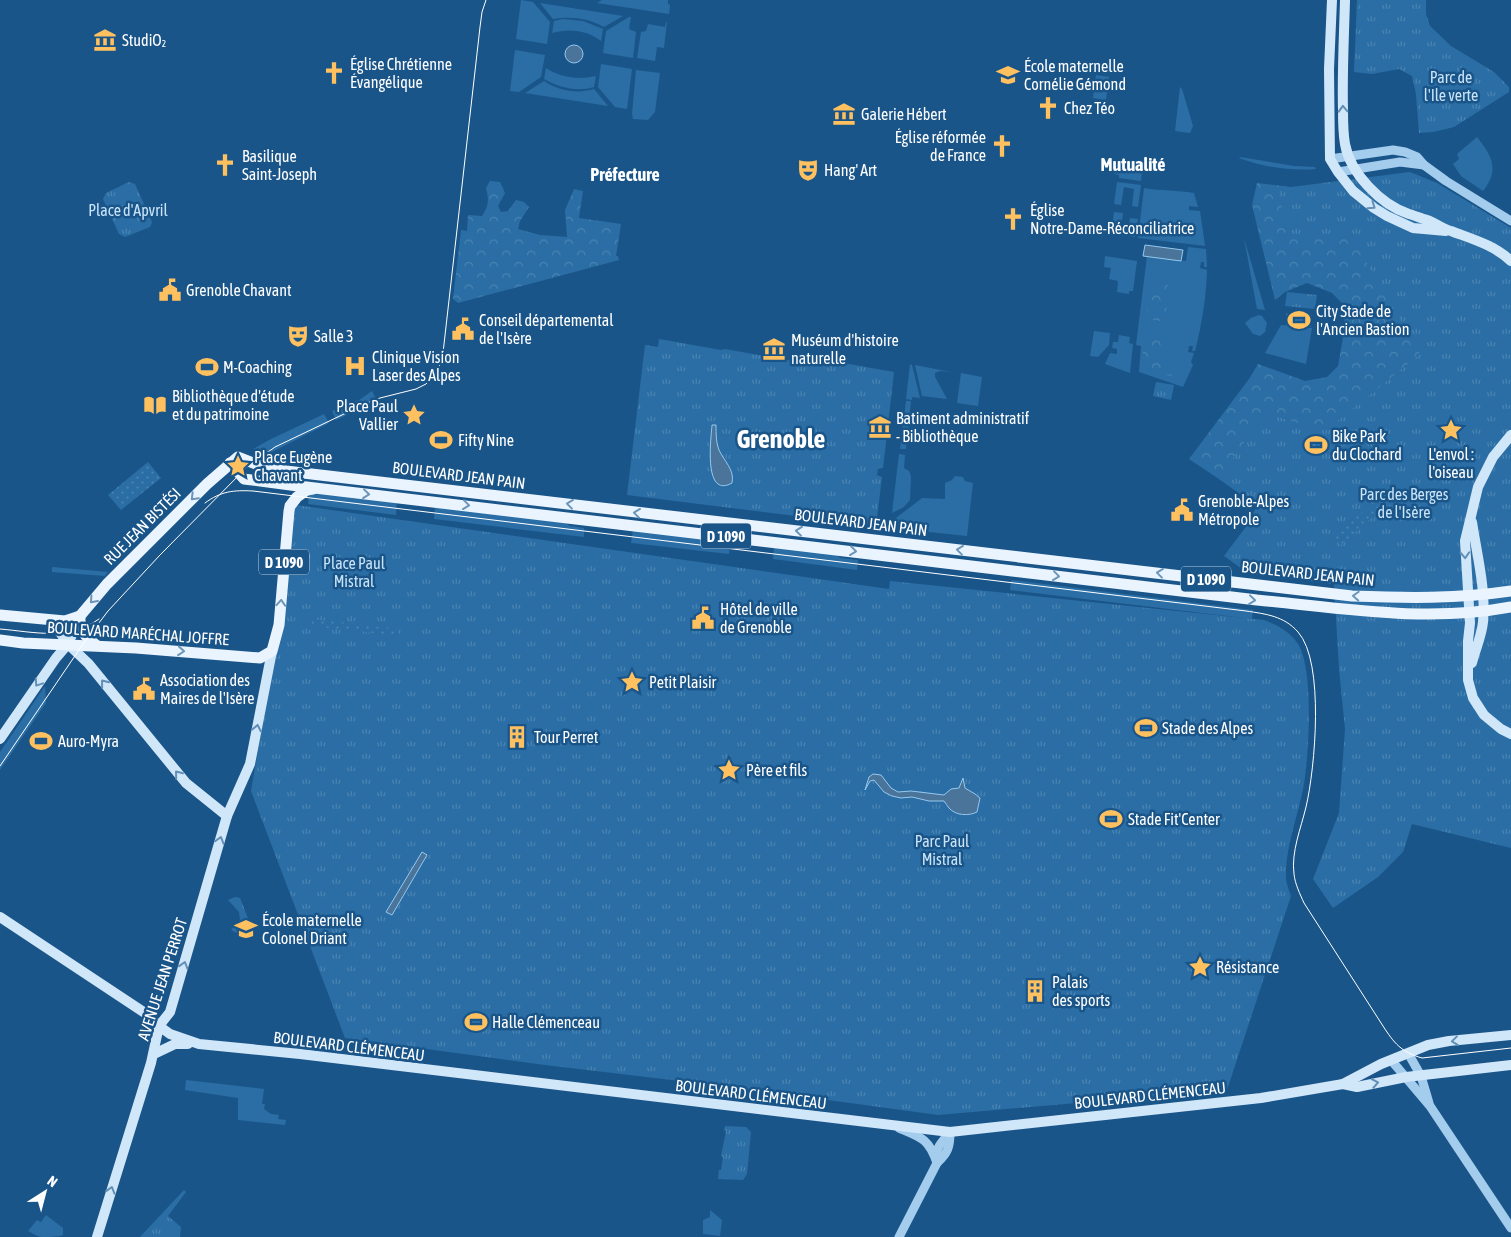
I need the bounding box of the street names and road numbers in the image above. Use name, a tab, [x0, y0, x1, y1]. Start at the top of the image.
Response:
street label: BOULEVARD JEAN PAIN	[391, 458, 527, 492]
street label: RUE JEAN BISTÉSI	[100, 484, 184, 568]
street label: BOULEVARD JEAN PAIN	[793, 505, 929, 539]
road number: D 1090	[701, 524, 751, 548]
road number: D 1090	[259, 550, 309, 574]
street label: BOULEVARD JEAN PAIN	[1240, 557, 1376, 589]
road number: D 1090	[1181, 566, 1231, 592]
street label: BOULEVARD MARÉCHAL JOFFRE	[47, 618, 230, 648]
street label: AVENUE JEAN PERROT	[134, 915, 190, 1043]
street label: BOULEVARD CLÉMENCEAU	[272, 1028, 426, 1064]
street label: BOULEVARD CLÉMENCEAU	[674, 1076, 828, 1112]
street label: BOULEVARD CLÉMENCEAU	[1073, 1078, 1227, 1112]

